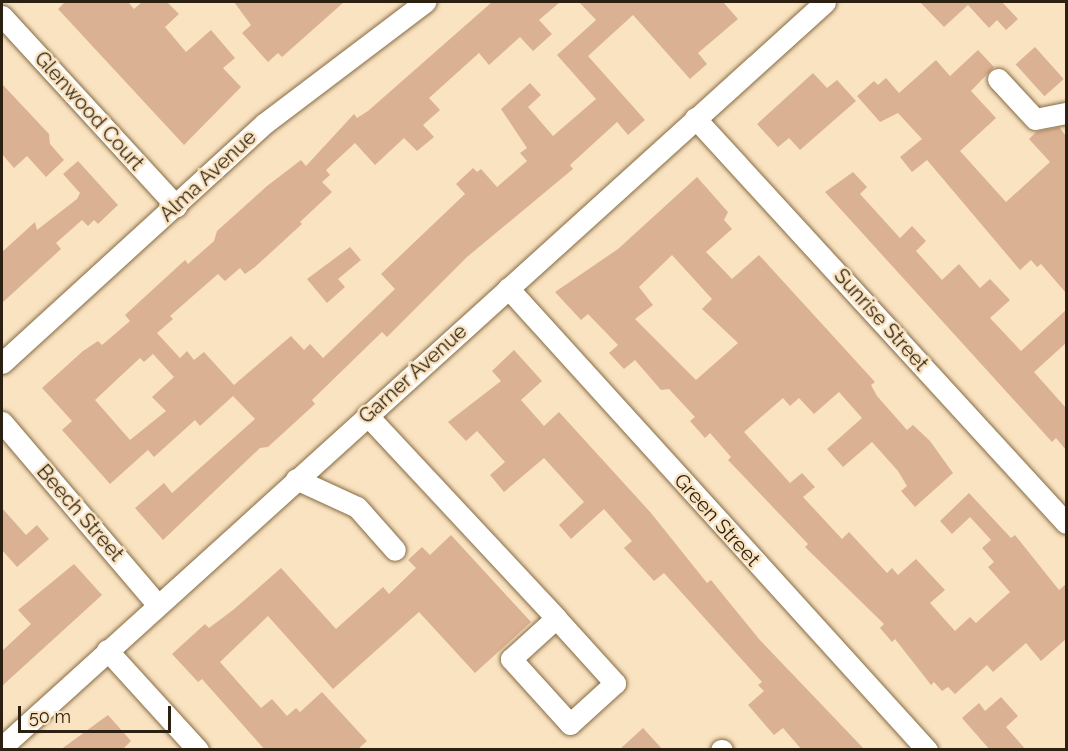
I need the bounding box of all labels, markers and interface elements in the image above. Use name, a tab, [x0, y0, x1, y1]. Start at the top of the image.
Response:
street label: Glenwood Court	[29, 47, 149, 175]
street label: Alma Avenue	[155, 125, 261, 227]
street label: Sunrise Street	[829, 264, 933, 376]
street label: Garner Avenue	[354, 319, 472, 429]
street label: Beech Street	[32, 460, 128, 566]
street label: Green Street	[669, 469, 765, 571]
scale bar	[21, 694, 174, 732]
text: 50 m	[29, 706, 71, 727]

